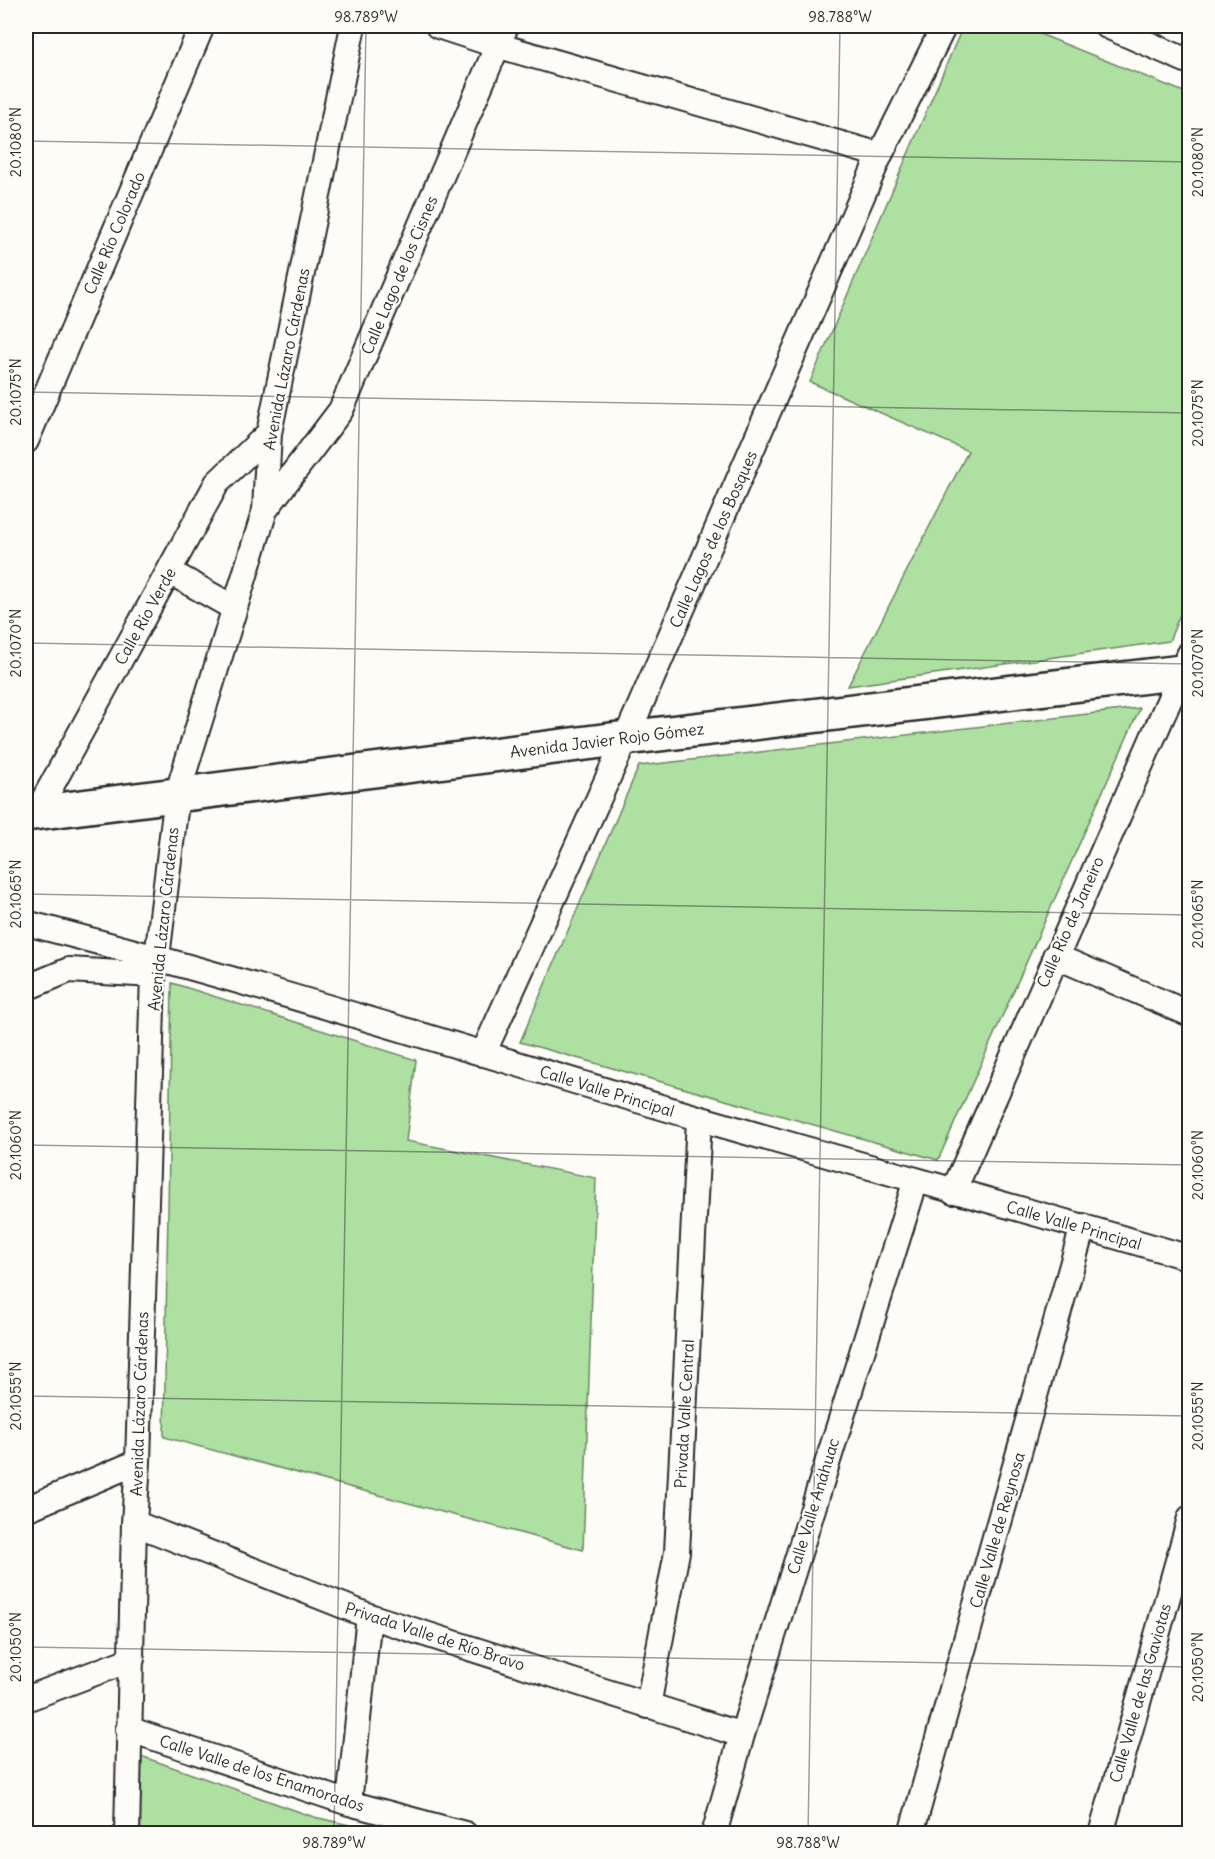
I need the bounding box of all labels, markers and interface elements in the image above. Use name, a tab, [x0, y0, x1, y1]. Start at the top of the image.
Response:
text: 98.789°W	[334, 7, 398, 26]
text: 98.788°W	[808, 7, 872, 26]
text: 20.1080°N	[6, 107, 25, 177]
text: 20.1080°N	[1188, 127, 1207, 197]
street label: Calle Río Colorado	[79, 169, 149, 297]
street label: Calle Lago de los Cisnes	[356, 193, 442, 357]
street label: Avenida Lázaro Cárdenas	[259, 266, 313, 452]
text: 20.1075°N	[6, 358, 25, 426]
text: 20.1075°N	[1188, 379, 1207, 447]
street label: Calle Lagos de los Bosques	[665, 447, 761, 631]
street label: Calle Río Verde	[110, 564, 180, 668]
text: 20.1070°N	[6, 609, 25, 677]
text: 20.1070°N	[1188, 629, 1207, 697]
street label: Avenida Javier Rojo Gómez	[509, 718, 706, 762]
street label: Avenida Lázaro Cárdenas	[143, 826, 183, 1012]
street label: Calle Río de Janeiro	[1032, 853, 1108, 991]
text: 20.1065°N	[6, 859, 25, 929]
text: 20.1065°N	[1188, 879, 1207, 949]
street label: Calle Valle Principal	[537, 1061, 677, 1121]
text: 20.1060°N	[6, 1110, 25, 1180]
text: 20.1060°N	[1188, 1130, 1207, 1200]
street label: Calle Valle Principal	[1004, 1196, 1144, 1254]
street label: Avenida Lázaro Cárdenas	[126, 1311, 152, 1497]
street label: Privada Valle Central	[670, 1339, 698, 1489]
text: 20.1055°N	[6, 1361, 25, 1431]
text: 20.1055°N	[1188, 1381, 1207, 1451]
street label: Calle Valle Anáhuac	[783, 1435, 843, 1577]
street label: Calle Valle de Reynosa	[965, 1450, 1029, 1610]
street label: Privada Valle de Río Bravo	[343, 1597, 527, 1675]
street label: Calle Valle de las Gaviotas	[1105, 1601, 1175, 1785]
text: 20.1050°N	[6, 1612, 25, 1682]
text: 20.1050°N	[1188, 1632, 1207, 1702]
street label: Calle Valle de los Enamorados	[157, 1730, 367, 1816]
text: 98.789°W	[302, 1833, 366, 1852]
text: 98.788°W	[776, 1833, 840, 1852]

